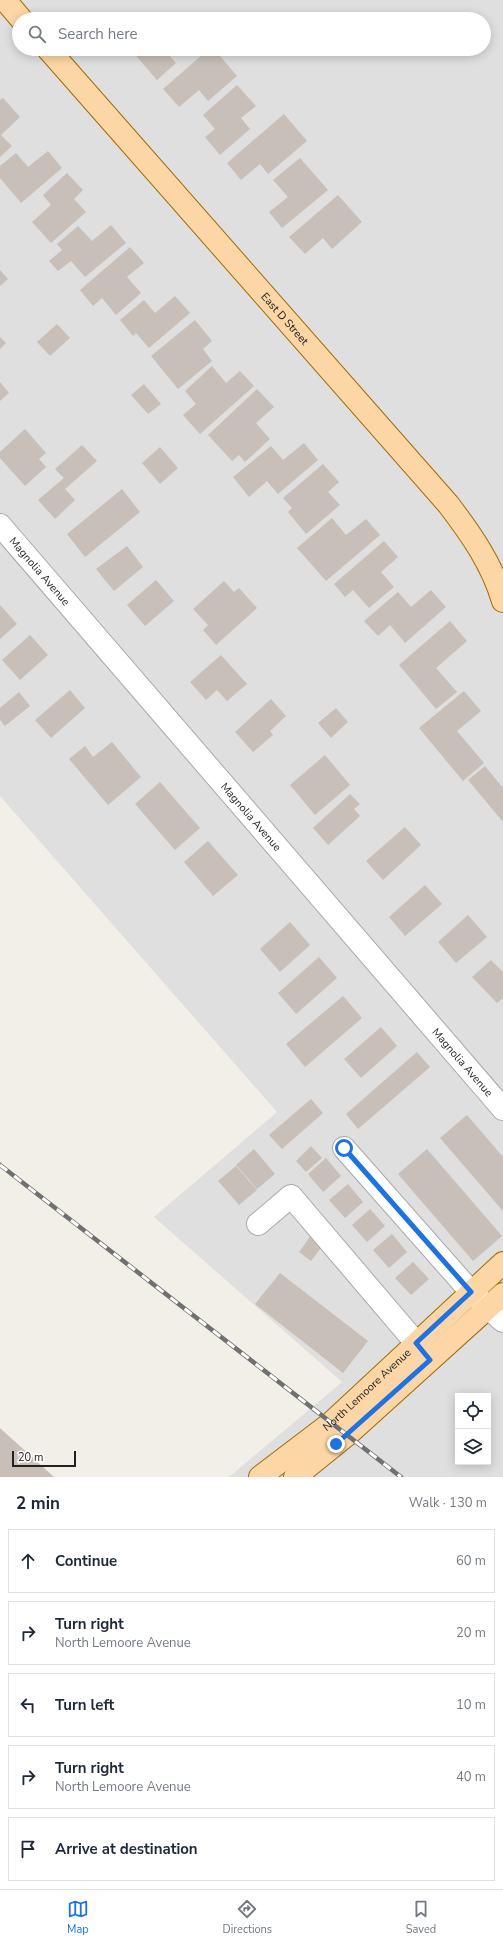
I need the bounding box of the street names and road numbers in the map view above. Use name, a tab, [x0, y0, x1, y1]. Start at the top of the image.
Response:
street label: East D Street	[258, 289, 312, 348]
street label: Magnolia Avenue	[6, 534, 74, 609]
street label: Magnolia Avenue	[217, 779, 285, 854]
street label: Magnolia Avenue	[429, 1025, 497, 1100]
street label: North Lemoore Avenue	[320, 1345, 414, 1434]

